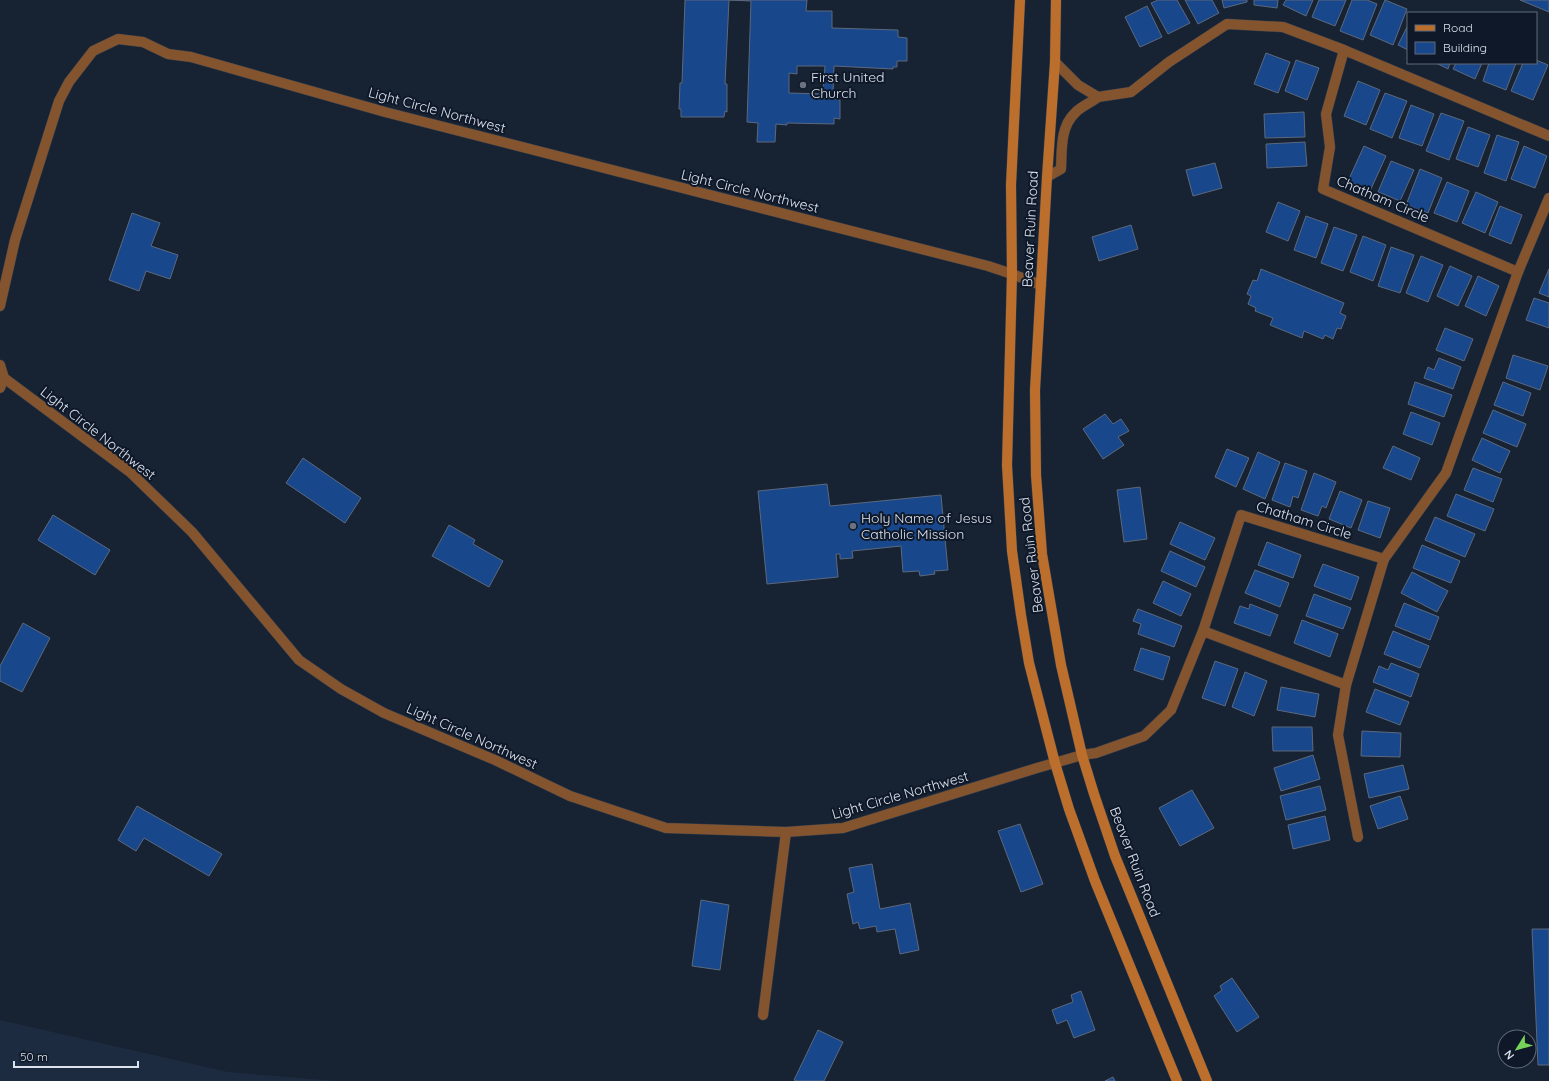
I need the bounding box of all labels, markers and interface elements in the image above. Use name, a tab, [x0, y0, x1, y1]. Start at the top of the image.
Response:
legend	[1407, 12, 1537, 64]
text: Road	[1443, 20, 1473, 35]
text: Building	[1443, 40, 1487, 55]
place label: First United Church	[811, 68, 885, 102]
marker: First United Church	[798, 80, 808, 90]
street label: Light Circle Northwest	[366, 83, 508, 137]
street label: Light Circle Northwest	[679, 165, 821, 217]
street label: Beaver Ruin Road	[1018, 170, 1042, 288]
street label: Chatham Circle	[1334, 171, 1432, 227]
street label: Light Circle Northwest	[37, 382, 159, 484]
street label: Beaver Ruin Road	[1015, 496, 1047, 614]
street label: Chatham Circle	[1254, 497, 1354, 543]
place label: Holy Name of Jesus Catholic Mission	[861, 509, 992, 543]
marker: Holy Name of Jesus Catholic Mission	[848, 521, 858, 531]
street label: Light Circle Northwest	[404, 699, 541, 773]
street label: Light Circle Northwest	[830, 767, 971, 823]
street label: Beaver Ruin Road	[1106, 804, 1164, 920]
north arrow	[1497, 1029, 1537, 1069]
scale bar	[14, 1043, 138, 1069]
text: N	[1501, 1048, 1517, 1062]
text: 50 m	[20, 1049, 48, 1064]

